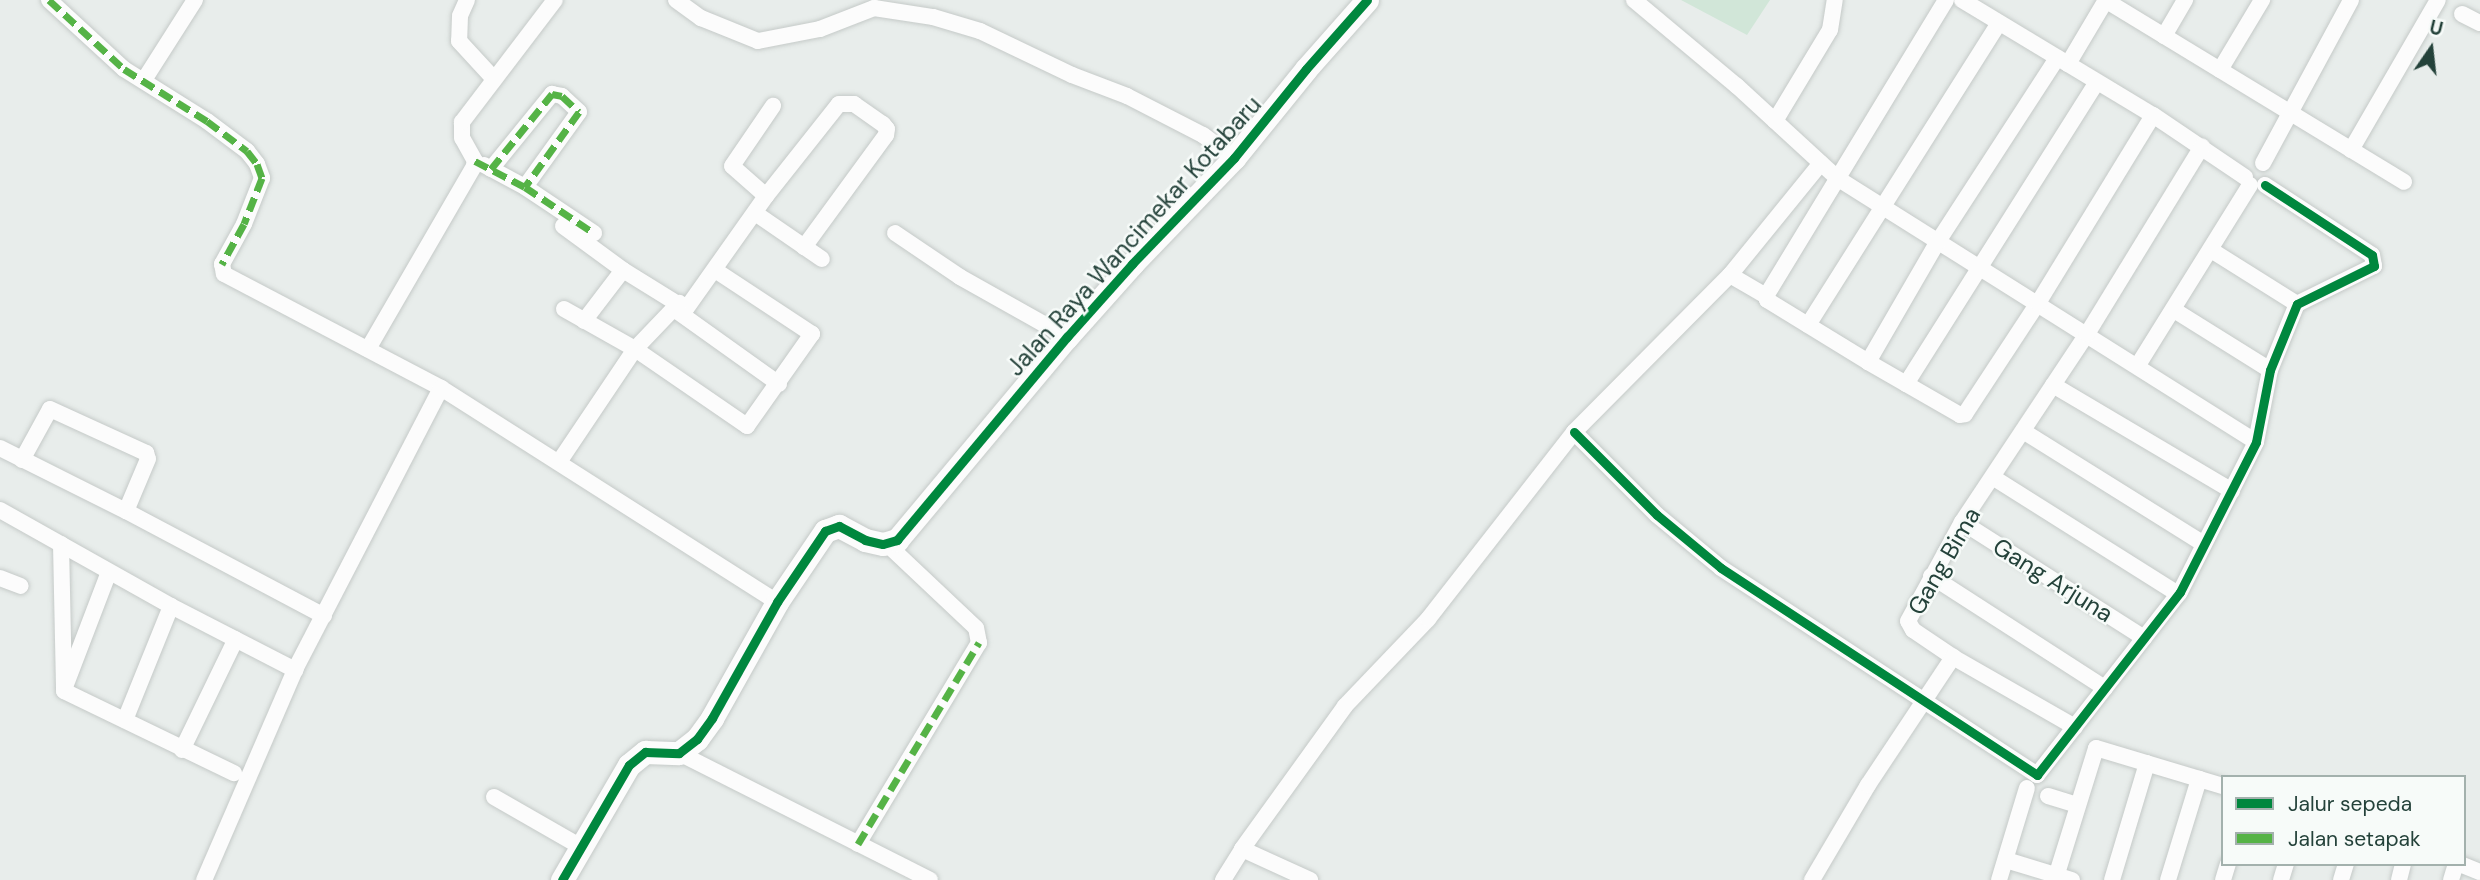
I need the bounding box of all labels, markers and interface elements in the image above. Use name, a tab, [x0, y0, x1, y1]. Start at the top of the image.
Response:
north arrow	[2396, 14, 2466, 84]
text: U	[2427, 14, 2446, 42]
street label: Jalan Raya Wancimekar Kotabaru	[1001, 90, 1267, 382]
street label: Gang Bima	[1902, 502, 1986, 620]
street label: Gang Arjuna	[1988, 532, 2118, 628]
legend	[2221, 775, 2466, 866]
text: Jalur sepeda	[2288, 790, 2412, 818]
text: Jalan setapak	[2288, 825, 2421, 853]

